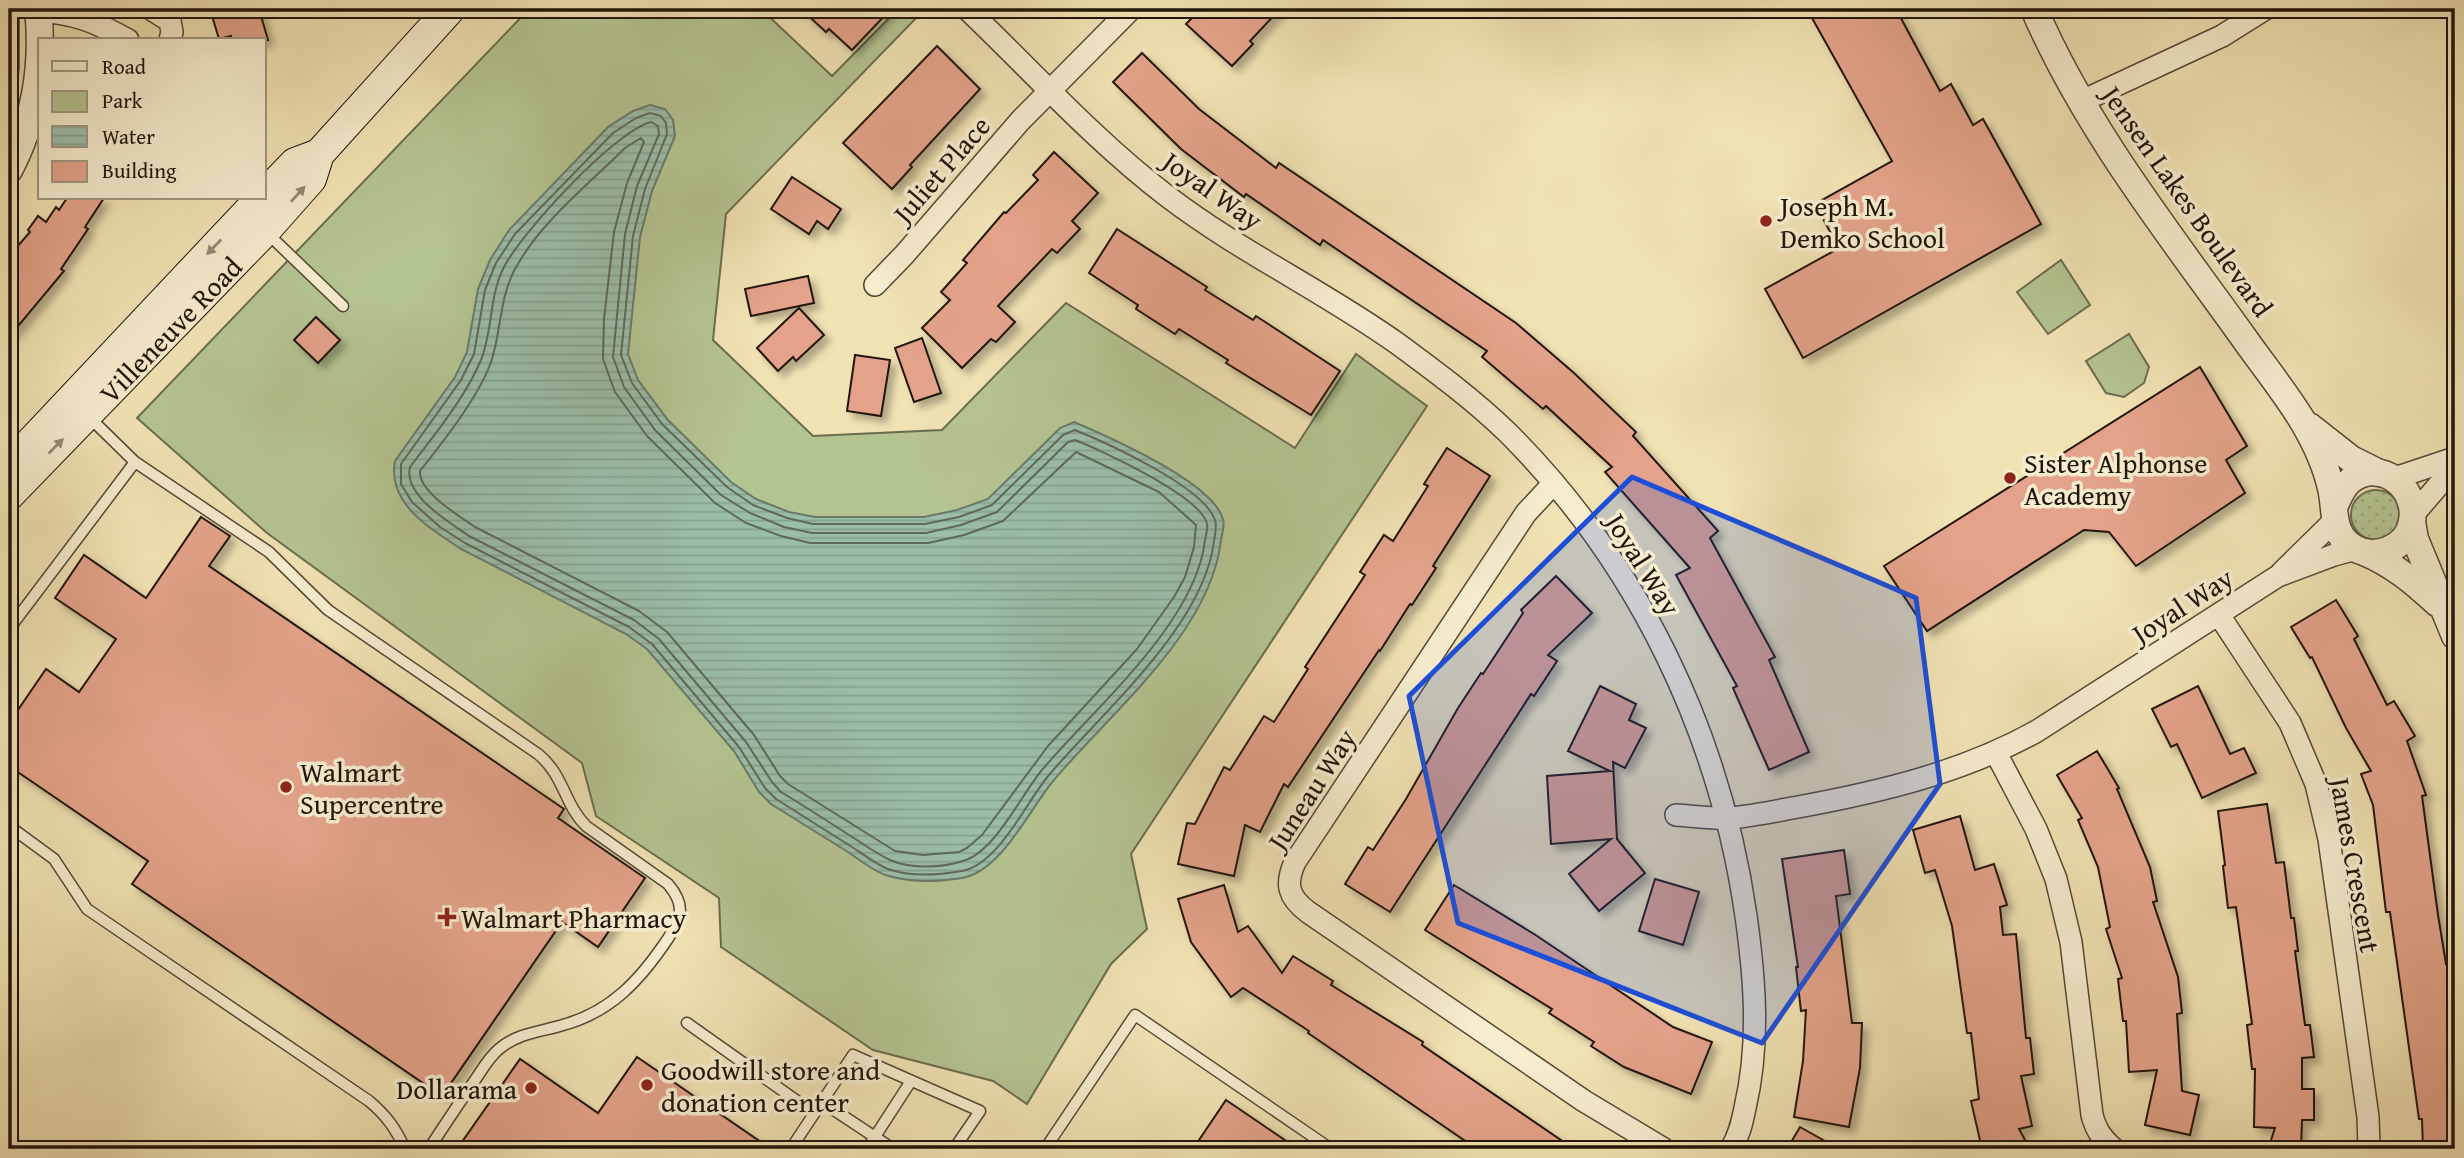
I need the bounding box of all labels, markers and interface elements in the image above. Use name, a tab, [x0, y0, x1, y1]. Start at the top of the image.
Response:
legend	[38, 38, 266, 200]
text: Road	[102, 51, 147, 82]
street label: Jensen Lakes Boulevard	[2091, 75, 2283, 325]
text: Park	[102, 85, 143, 116]
street label: Juliet Place	[881, 106, 999, 234]
text: Water	[102, 121, 155, 152]
street label: Joyal Way	[1152, 139, 1271, 239]
text: Building	[102, 155, 177, 186]
one-way arrow	[290, 185, 305, 202]
place label: Joseph M. Demko School	[1777, 185, 1945, 258]
marker: Joseph M. Demko School	[1758, 213, 1774, 229]
one-way arrow	[207, 238, 223, 255]
street label: Villeneuve Road	[89, 247, 251, 412]
one-way arrow	[48, 438, 65, 455]
place label: Sister Alphonse Academy	[2024, 442, 2207, 515]
marker: Sister Alphonse Academy	[2002, 470, 2018, 486]
street label: Joyal Way	[1595, 502, 1692, 623]
street label: Joyal Way	[2121, 557, 2241, 655]
street label: Juneau Way	[1255, 720, 1366, 860]
place label: Walmart Supercentre	[300, 751, 444, 824]
street label: James Crescent	[2320, 771, 2392, 956]
marker: Walmart Supercentre	[278, 779, 294, 795]
place label: Walmart Pharmacy	[461, 897, 687, 938]
marker: Walmart Pharmacy	[439, 909, 455, 925]
place label: Goodwill store and donation center	[661, 1049, 880, 1122]
place label: Dollarama	[396, 1068, 518, 1109]
marker: Goodwill store and donation center	[639, 1077, 655, 1093]
marker: Dollarama	[523, 1080, 539, 1096]

